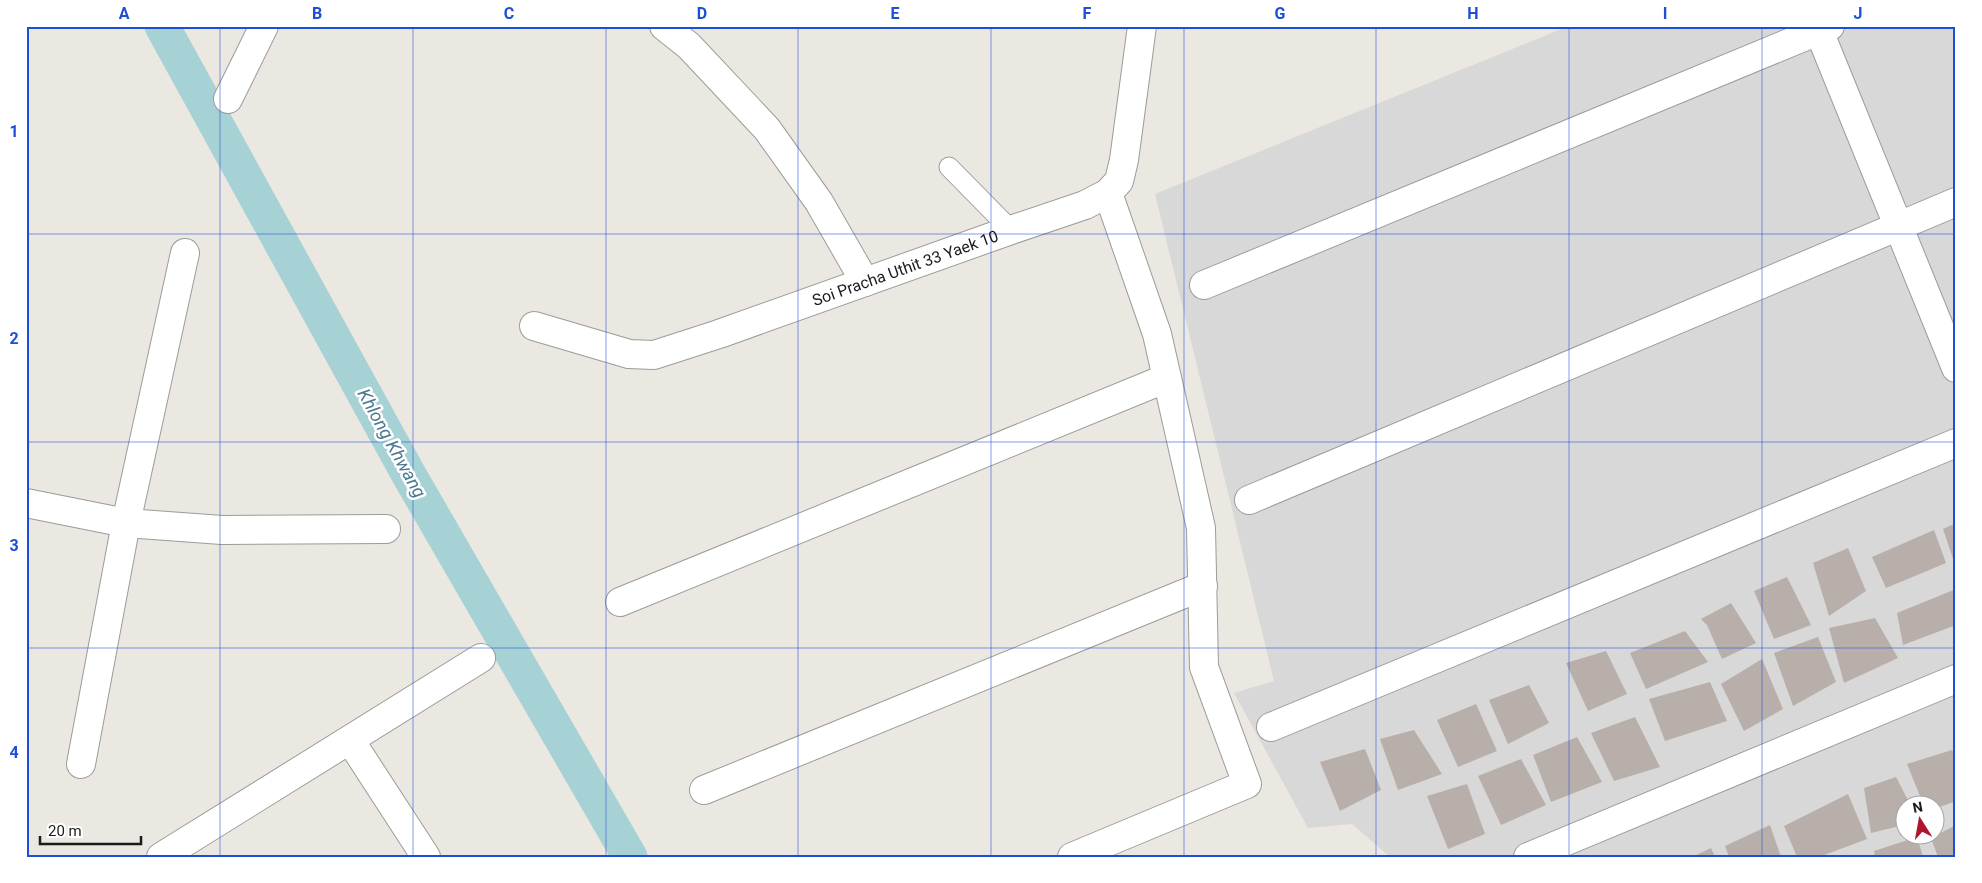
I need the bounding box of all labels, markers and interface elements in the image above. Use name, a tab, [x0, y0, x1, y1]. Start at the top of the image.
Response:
text: A	[119, 4, 130, 23]
text: B	[312, 4, 322, 23]
text: C	[504, 4, 514, 23]
text: D	[697, 4, 707, 23]
text: E	[891, 4, 900, 23]
text: F	[1083, 4, 1092, 23]
text: G	[1275, 4, 1286, 23]
text: H	[1467, 4, 1479, 23]
text: I	[1663, 4, 1667, 23]
text: J	[1854, 4, 1862, 23]
text: 1	[9, 122, 19, 141]
street label: Soi Pracha Uthit 33 Yaek 10	[810, 226, 1001, 310]
text: 2	[9, 329, 19, 348]
water label: Khlong Khwang	[353, 385, 431, 501]
text: 3	[9, 536, 19, 555]
text: 4	[9, 743, 19, 762]
north arrow	[1894, 796, 1944, 846]
text: N	[1911, 798, 1924, 816]
scale bar	[40, 813, 141, 845]
text: 20 m	[48, 822, 82, 840]

